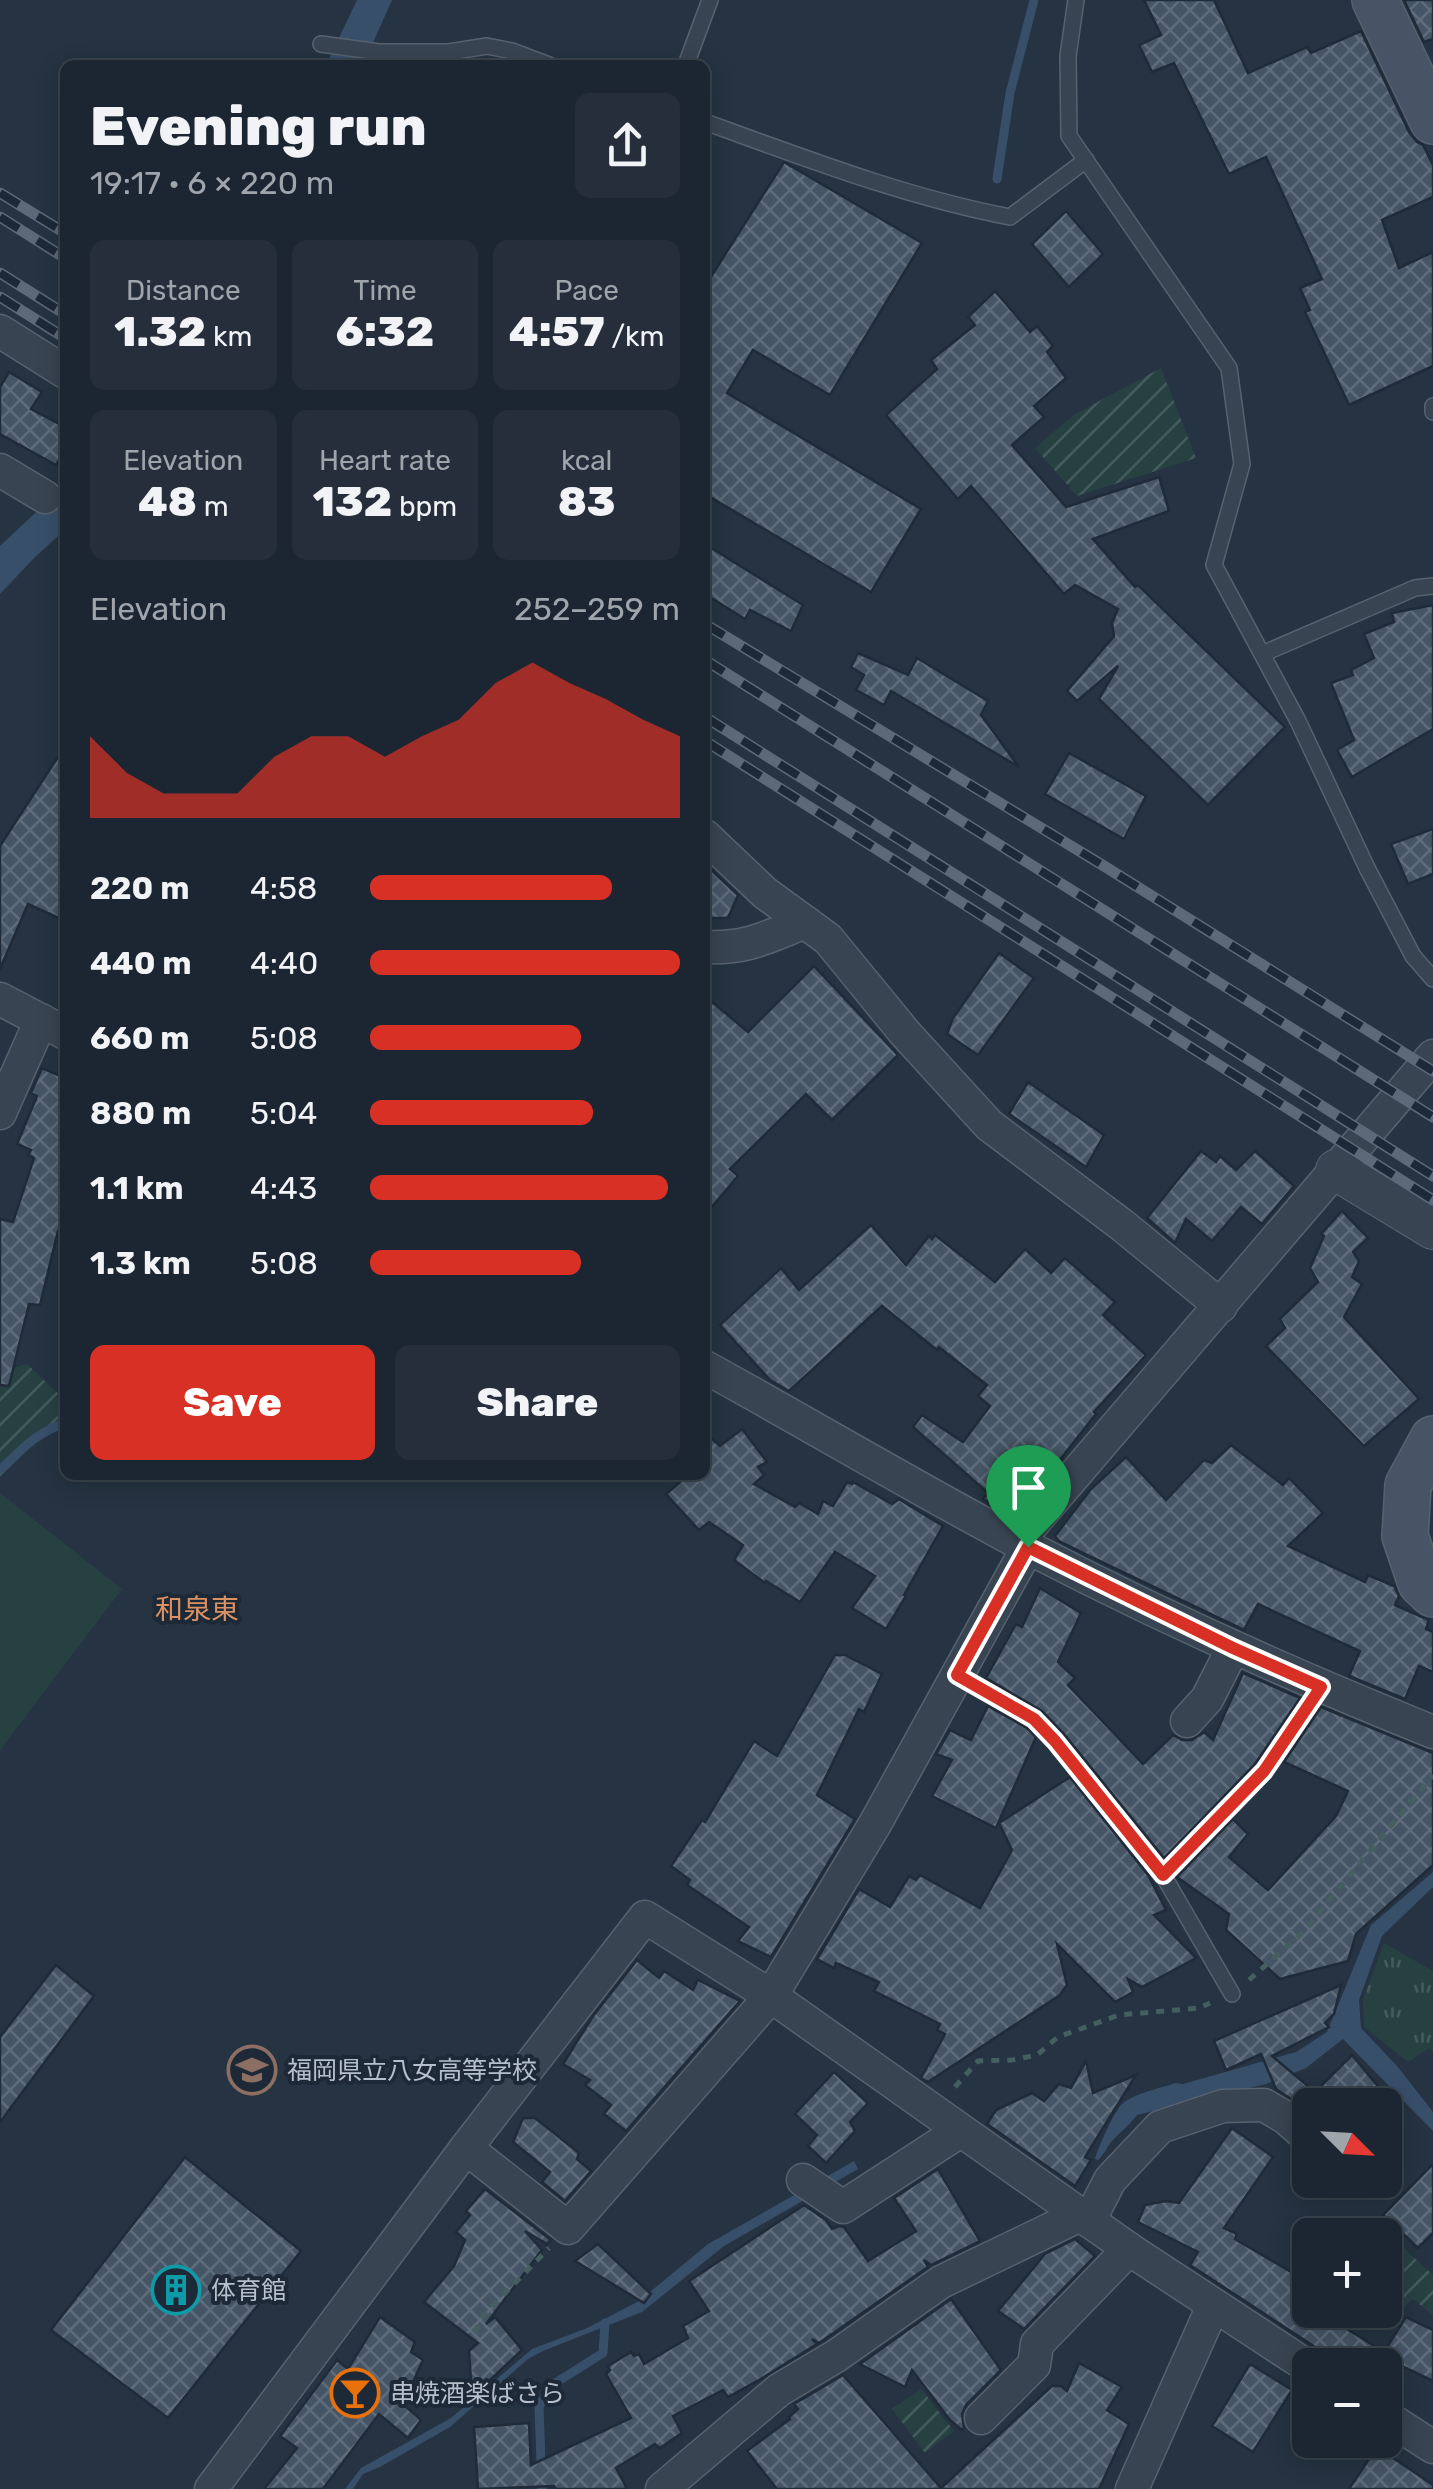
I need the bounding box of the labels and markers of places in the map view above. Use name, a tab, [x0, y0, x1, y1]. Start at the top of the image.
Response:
pin	[986, 1445, 1071, 1548]
school or university icon: 福岡県立八女高等学校	[226, 2044, 278, 2096]
place label: 福岡県立八女高等学校	[287, 2056, 537, 2085]
building icon: 体育館	[150, 2264, 202, 2316]
place label: 体育館	[211, 2276, 286, 2305]
bar icon: 串焼酒楽ばさら	[329, 2367, 381, 2419]
place label: 串焼酒楽ばさら	[390, 2379, 565, 2408]

